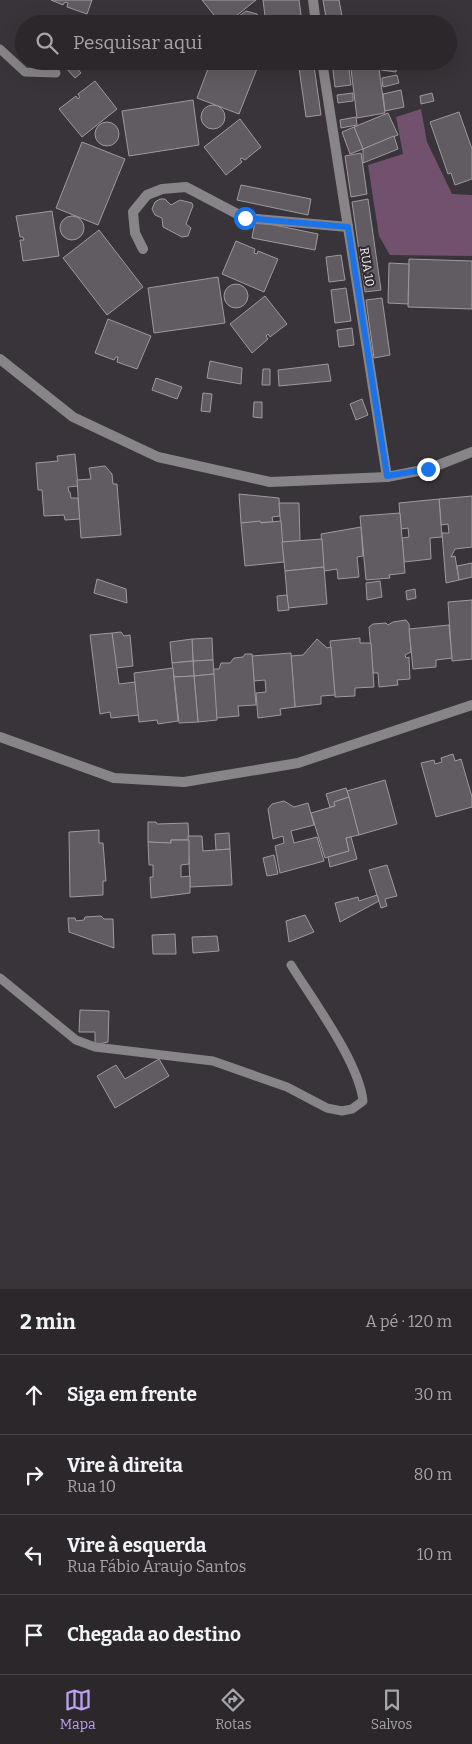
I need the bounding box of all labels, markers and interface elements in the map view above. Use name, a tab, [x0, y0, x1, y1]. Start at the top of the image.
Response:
search box	[15, 15, 457, 70]
icon: search	[33, 29, 61, 57]
text: Pesquisar aqui	[73, 31, 202, 54]
route start	[234, 207, 257, 230]
street label: RUA 10	[357, 246, 377, 288]
route end	[417, 458, 440, 481]
text: 2 min	[20, 1309, 76, 1335]
text: A pé · 120 m	[365, 1312, 452, 1331]
icon: ahead	[20, 1381, 48, 1409]
text: Siga em frente	[67, 1383, 197, 1406]
text: 30 m	[414, 1385, 452, 1404]
text: Vire à direita	[67, 1454, 183, 1477]
icon: right	[20, 1461, 48, 1489]
text: 80 m	[414, 1465, 452, 1484]
text: Rua 10	[67, 1477, 116, 1496]
text: Vire à esquerda	[67, 1534, 206, 1557]
icon: left	[20, 1541, 48, 1569]
text: 10 m	[417, 1545, 452, 1564]
text: Rua Fábio Araujo Santos	[67, 1557, 246, 1576]
icon: arrive	[20, 1621, 48, 1649]
text: Chegada ao destino	[67, 1623, 241, 1646]
tab: Mapa	[60, 1686, 96, 1733]
tab: Rotas	[215, 1686, 251, 1733]
tab: Salvos	[371, 1686, 412, 1733]

